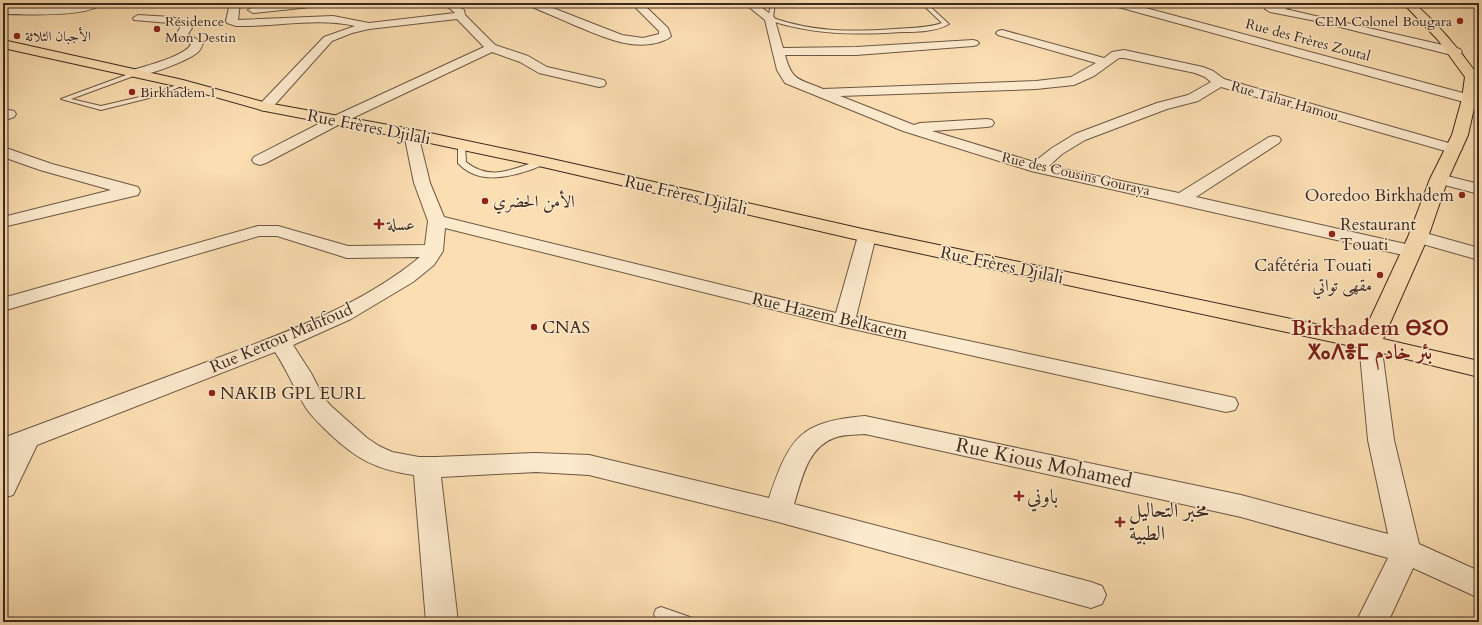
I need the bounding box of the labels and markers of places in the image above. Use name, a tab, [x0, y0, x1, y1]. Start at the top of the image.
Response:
place label: Résidence Mon Destin	[165, 12, 236, 47]
place label: CEM Colonel Bougara	[1315, 12, 1452, 31]
marker: CEM Colonel Bougara	[1455, 16, 1465, 26]
marker: Résidence Mon Destin	[152, 24, 162, 34]
place label: الأجبان الثلاثة	[25, 26, 91, 46]
marker: الأجبان الثلاثة	[12, 31, 22, 41]
place label: Birkhadem 1	[140, 83, 216, 102]
marker: Birkhadem 1	[127, 87, 137, 97]
place label: Ooredoo Birkhadem	[1305, 184, 1455, 207]
place label: الأمن الحضري	[493, 190, 575, 215]
marker: Ooredoo Birkhadem	[1457, 190, 1467, 200]
marker: الأمن الحضري	[480, 196, 490, 206]
place label: عسلة	[386, 213, 415, 236]
place label: Restaurant Touati	[1340, 213, 1416, 256]
marker: عسلة	[374, 219, 384, 229]
marker: Restaurant Touati	[1327, 229, 1337, 239]
place label: Cafétéria Touati مقهى تواتي	[1254, 254, 1372, 300]
marker: Cafétéria Touati مقهى تواتي	[1375, 270, 1385, 280]
place label: CNAS	[542, 316, 590, 339]
marker: CNAS	[529, 322, 539, 332]
place label: NAKIB GPL EURL	[220, 382, 367, 405]
marker: NAKIB GPL EURL	[207, 388, 217, 398]
place label: باوني	[1027, 483, 1058, 512]
marker: باوني	[1014, 491, 1024, 501]
place label: مخبر التحاليل الطبية	[1129, 497, 1209, 547]
marker: مخبر التحاليل الطبية	[1114, 516, 1126, 528]

